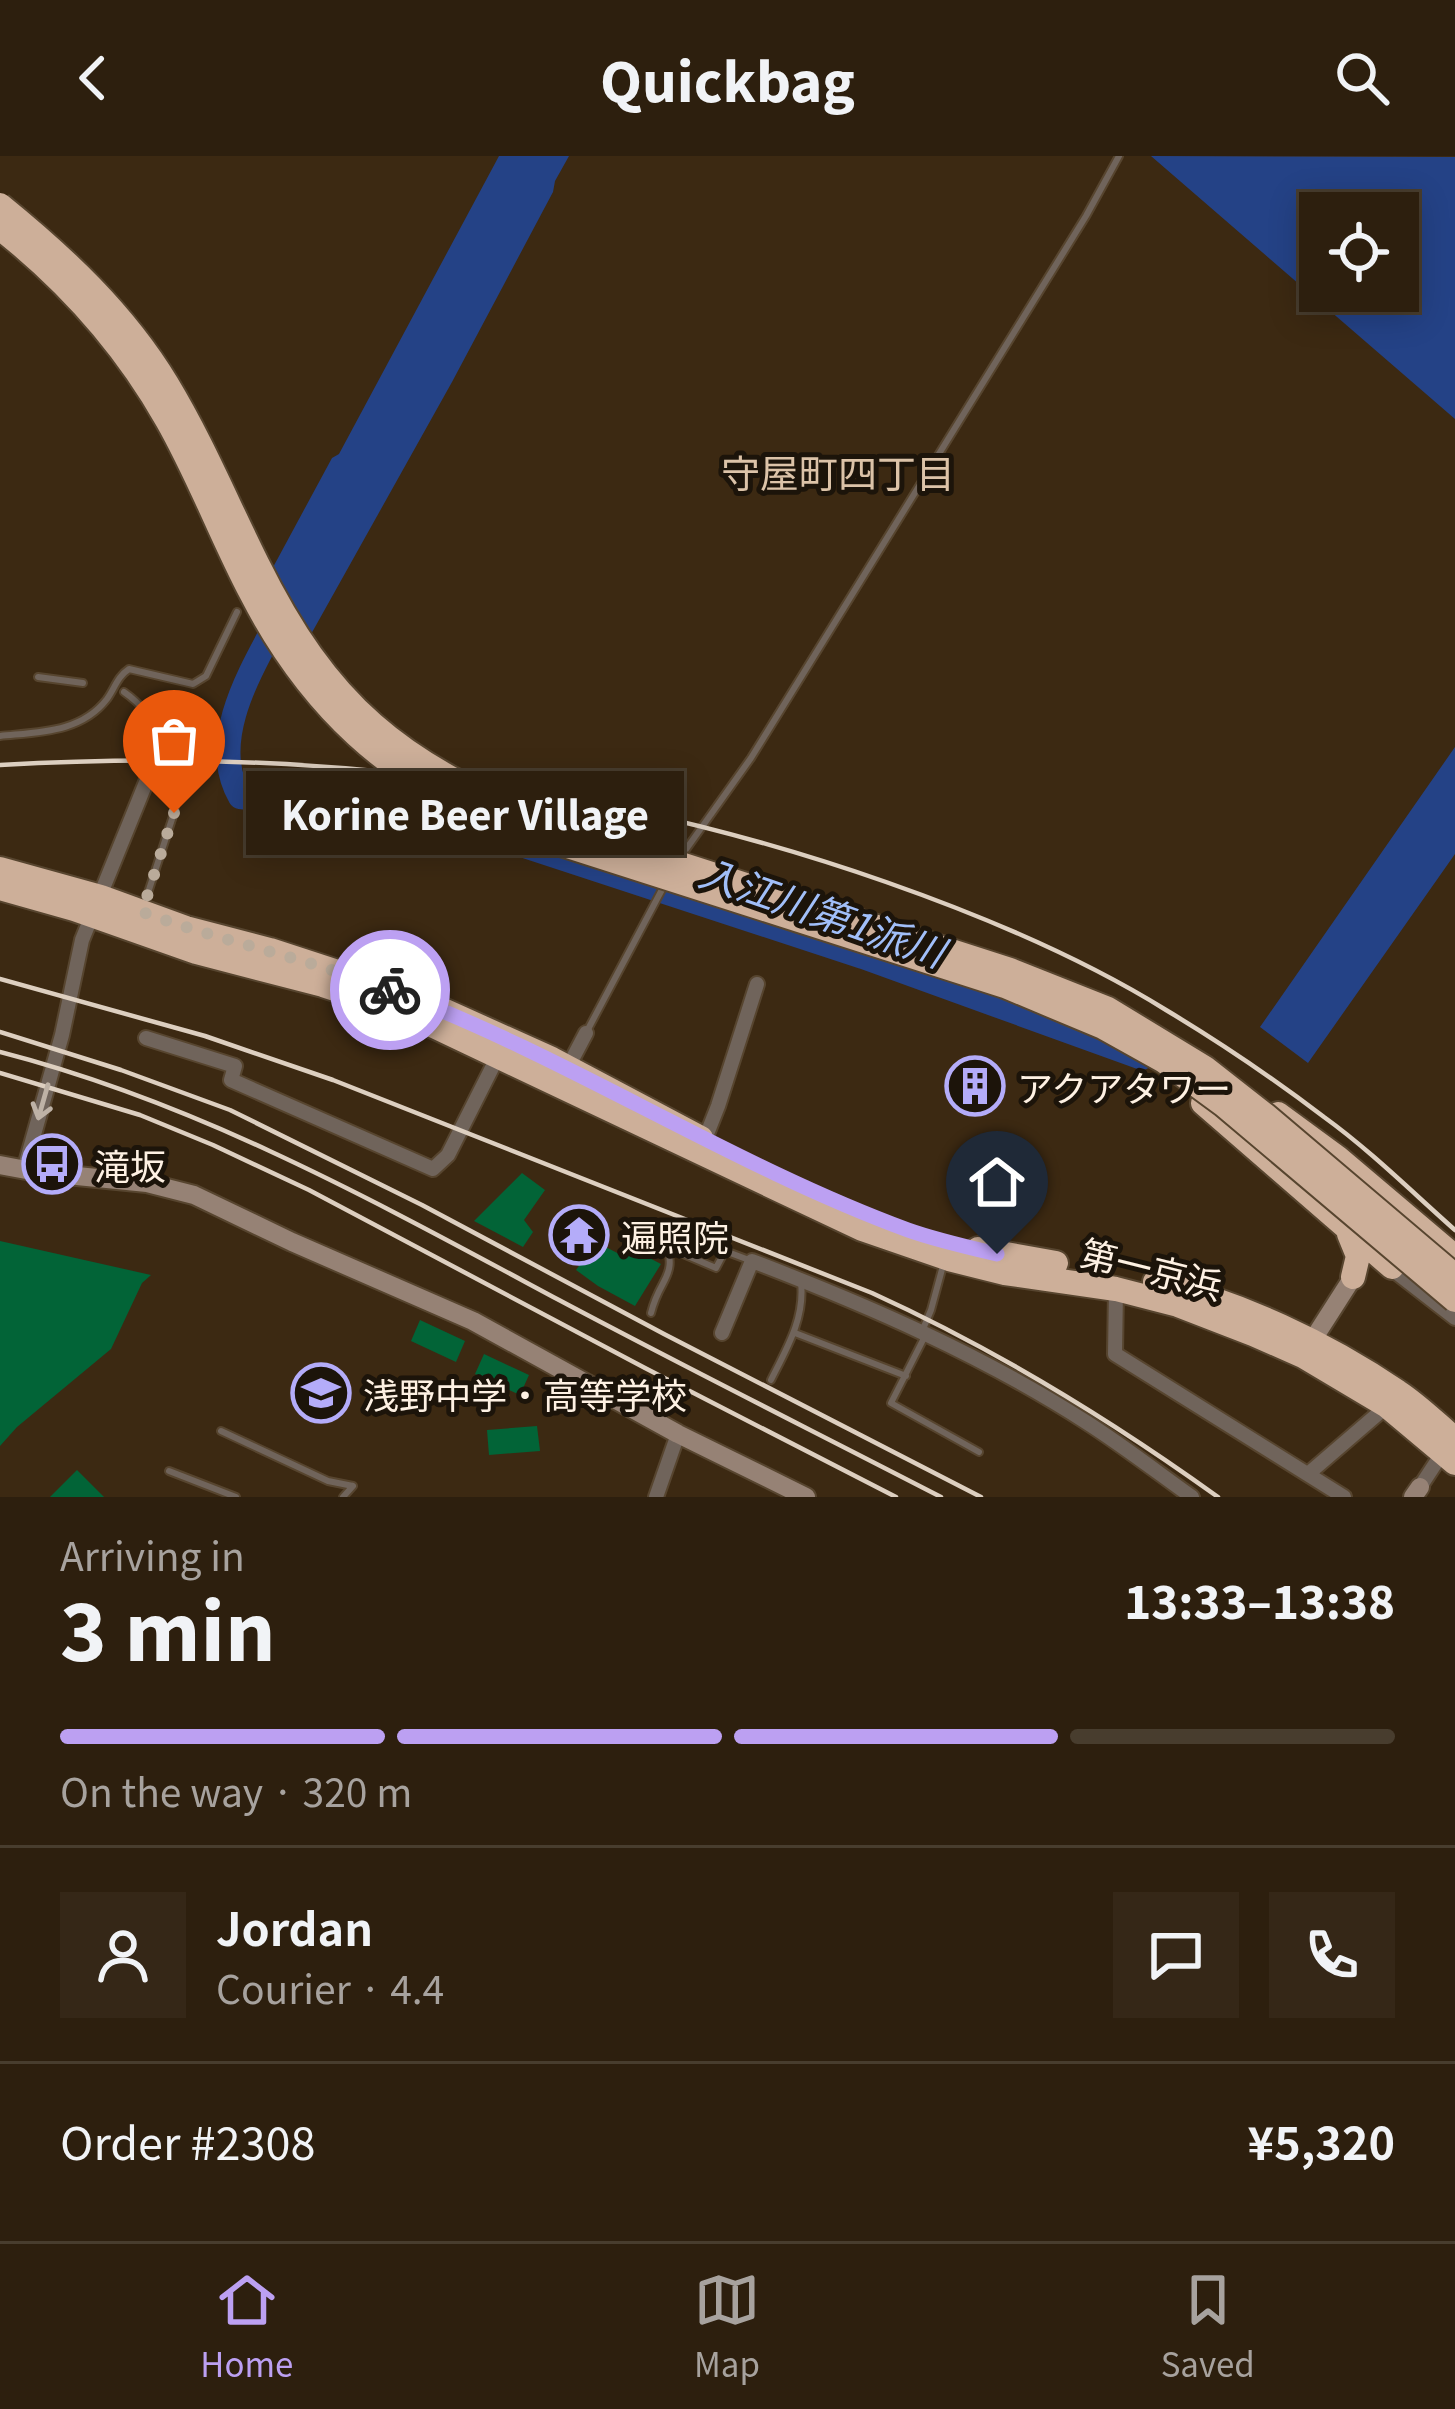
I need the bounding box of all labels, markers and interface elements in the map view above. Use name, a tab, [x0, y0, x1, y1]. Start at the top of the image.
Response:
text: Quickbag	[600, 39, 855, 118]
icon: back	[60, 45, 126, 111]
icon: search	[1329, 45, 1395, 111]
map controls	[1299, 192, 1419, 312]
button: locate	[1299, 192, 1419, 312]
district label: 守屋町四丁目	[721, 443, 955, 499]
pin	[123, 690, 225, 813]
icon: bag	[141, 708, 207, 774]
callout: Korine Beer Village	[246, 771, 684, 855]
text: Korine Beer Village	[281, 785, 649, 841]
water label: 入江川第1派川	[693, 842, 957, 979]
courier	[330, 930, 450, 1050]
icon: bike	[357, 957, 423, 1023]
building icon: アクアタワー	[944, 1055, 1006, 1117]
place label: アクアタワー	[1017, 1060, 1231, 1112]
one-way arrow	[31, 1083, 53, 1121]
pin	[946, 1131, 1048, 1254]
bus stop icon: 滝坂	[21, 1133, 83, 1195]
place label: 滝坂	[94, 1138, 166, 1190]
icon: home	[964, 1149, 1030, 1215]
temple icon: 遍照院	[548, 1204, 610, 1266]
place label: 遍照院	[621, 1209, 729, 1261]
street label: 第一京浜	[1076, 1224, 1228, 1310]
school or university icon: 浅野中学・高等学校	[290, 1362, 352, 1424]
place label: 浅野中学・高等学校	[363, 1367, 687, 1419]
text: Arriving in	[60, 1526, 245, 1582]
text: 13:33–13:38	[1124, 1567, 1395, 1632]
text: 3 min	[60, 1571, 276, 1683]
text: On the way · 320 m	[60, 1762, 412, 1818]
button: person	[60, 1892, 186, 2018]
button: chat	[1113, 1892, 1239, 2018]
button: phone	[1269, 1892, 1395, 2018]
text: Jordan	[216, 1894, 373, 1959]
text: Courier · 4.4	[216, 1959, 444, 2015]
text: Order #2308	[60, 2108, 315, 2173]
text: ¥5,320	[1248, 2108, 1395, 2173]
tab: Home	[200, 2267, 293, 2387]
tab: Map	[694, 2267, 760, 2387]
tab: Saved	[1161, 2267, 1255, 2387]

